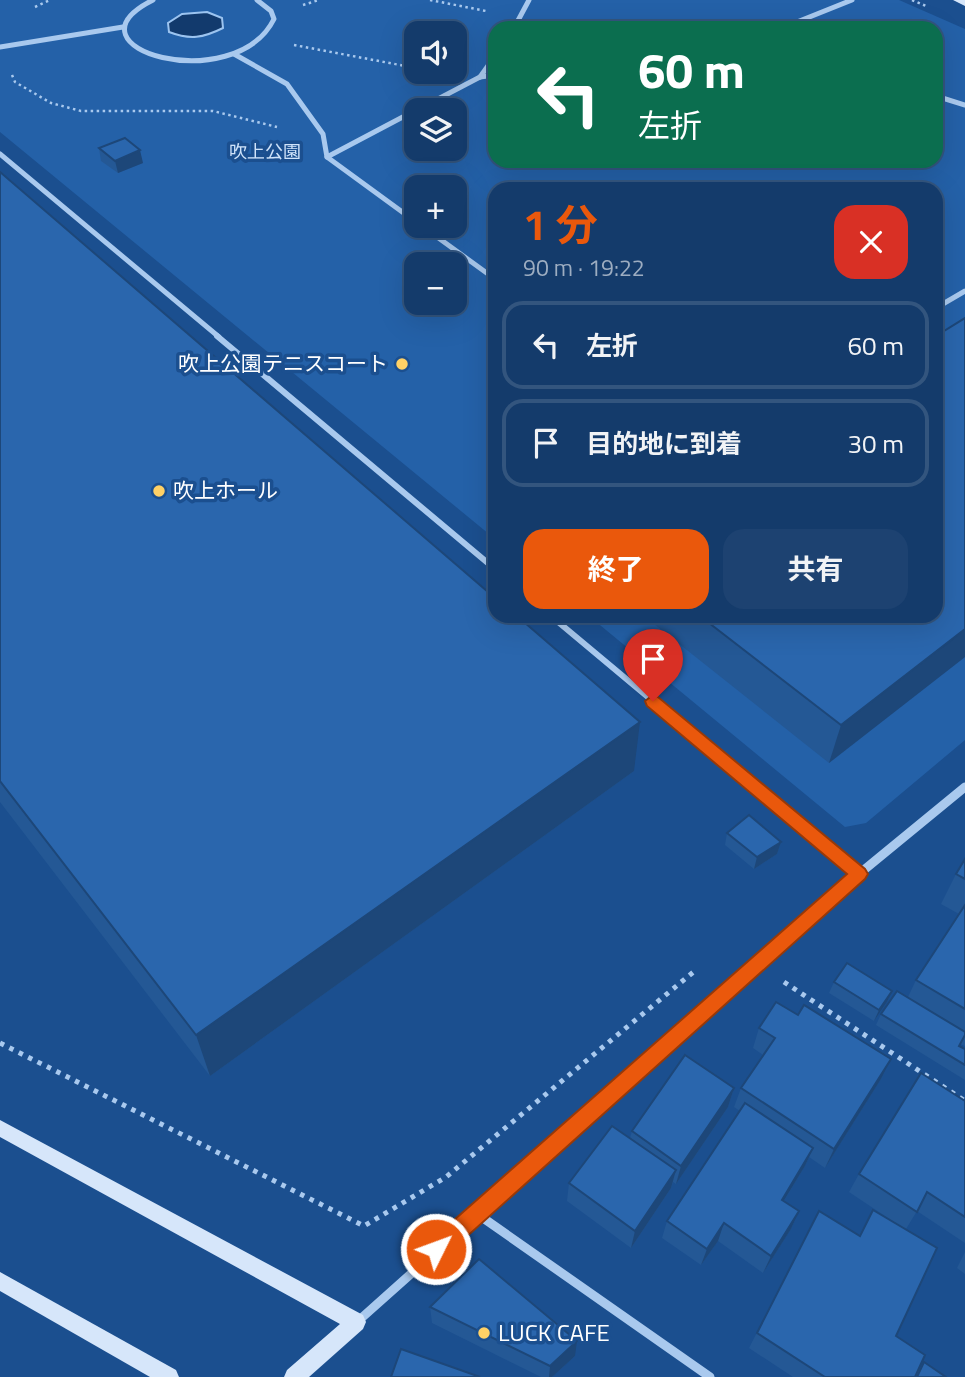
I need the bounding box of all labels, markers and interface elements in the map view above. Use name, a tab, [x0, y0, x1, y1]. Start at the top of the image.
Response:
map controls	[404, 21, 467, 315]
button: sound	[404, 21, 467, 84]
text: 60 m	[638, 32, 745, 107]
icon: left	[523, 49, 614, 140]
button: layers	[404, 98, 467, 161]
text: 左折	[638, 101, 702, 149]
park label: 吹上公園	[229, 138, 301, 165]
button: +	[404, 175, 467, 238]
text: 1 分	[523, 192, 598, 256]
button: close	[834, 205, 908, 279]
text: 90 m · 19:22	[523, 250, 645, 285]
button: −	[404, 252, 467, 315]
icon: left	[527, 326, 565, 364]
text: 左折	[586, 326, 638, 365]
text: 60 m	[847, 326, 904, 365]
place label: 吹上公園テニスコート	[178, 347, 388, 379]
marker: 吹上公園テニスコート	[394, 356, 410, 372]
icon: arrive	[527, 424, 565, 462]
text: 目的地に到着	[586, 424, 742, 463]
text: 30 m	[847, 424, 904, 463]
place label: 吹上ホール	[173, 474, 278, 506]
marker: 吹上ホール	[151, 483, 167, 499]
button: 終了	[523, 529, 709, 609]
button: 共有	[723, 529, 908, 609]
pin	[623, 629, 683, 701]
icon: arrive	[634, 640, 672, 678]
position arrow	[399, 1212, 473, 1286]
place label: LUCK CAFE	[498, 1314, 610, 1350]
marker: LUCK CAFE	[476, 1325, 492, 1341]

